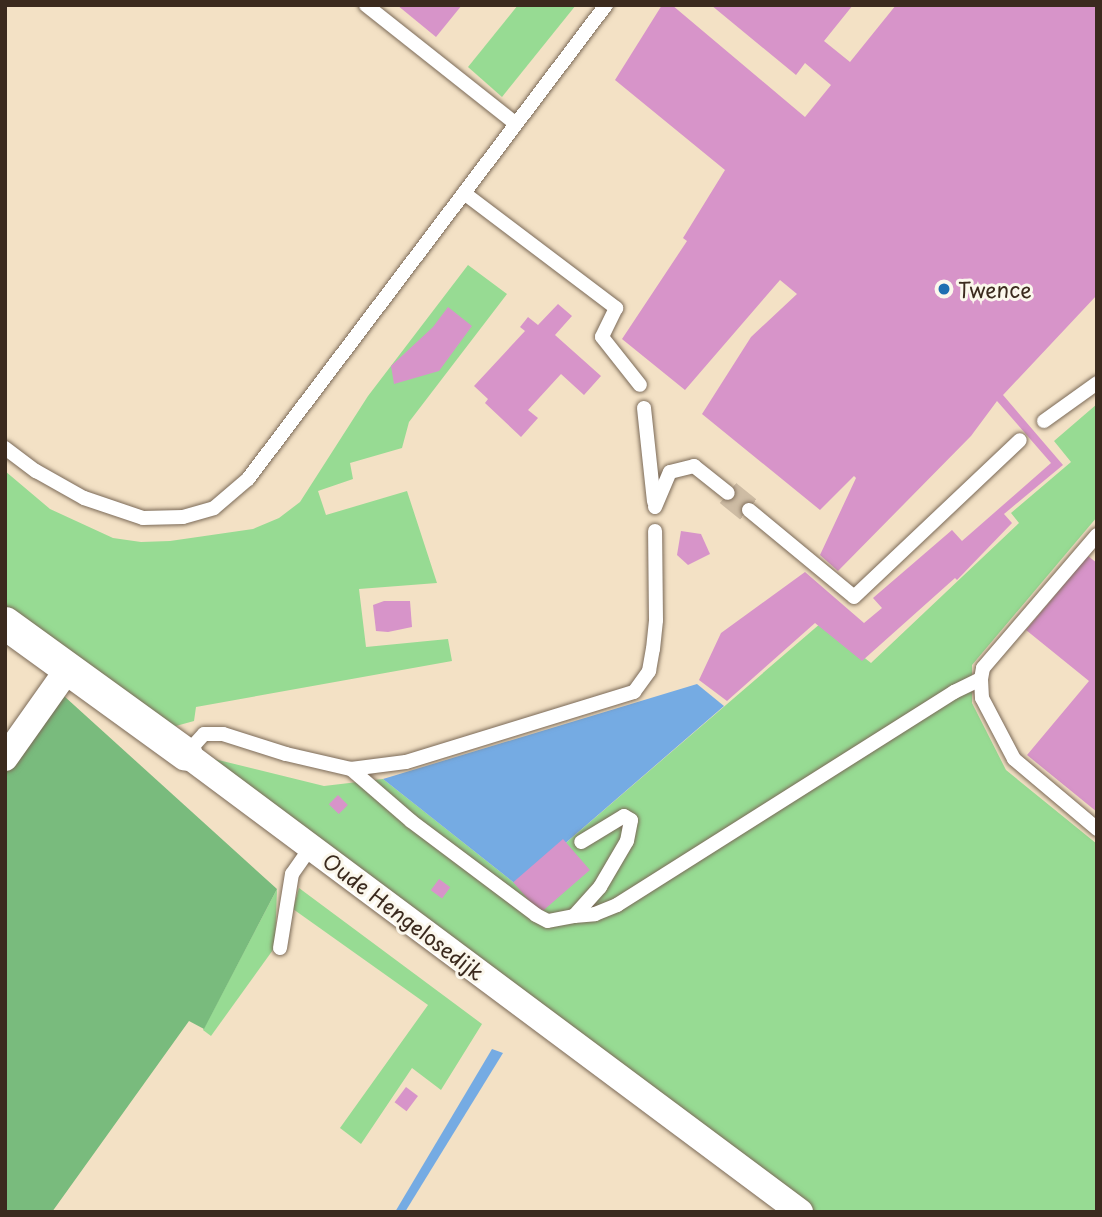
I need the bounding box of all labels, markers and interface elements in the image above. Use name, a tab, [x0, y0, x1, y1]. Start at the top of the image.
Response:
place label: Twence	[958, 276, 1032, 302]
marker: Twence	[936, 281, 952, 297]
street label: Oude Hengelosedijk	[317, 846, 491, 986]

